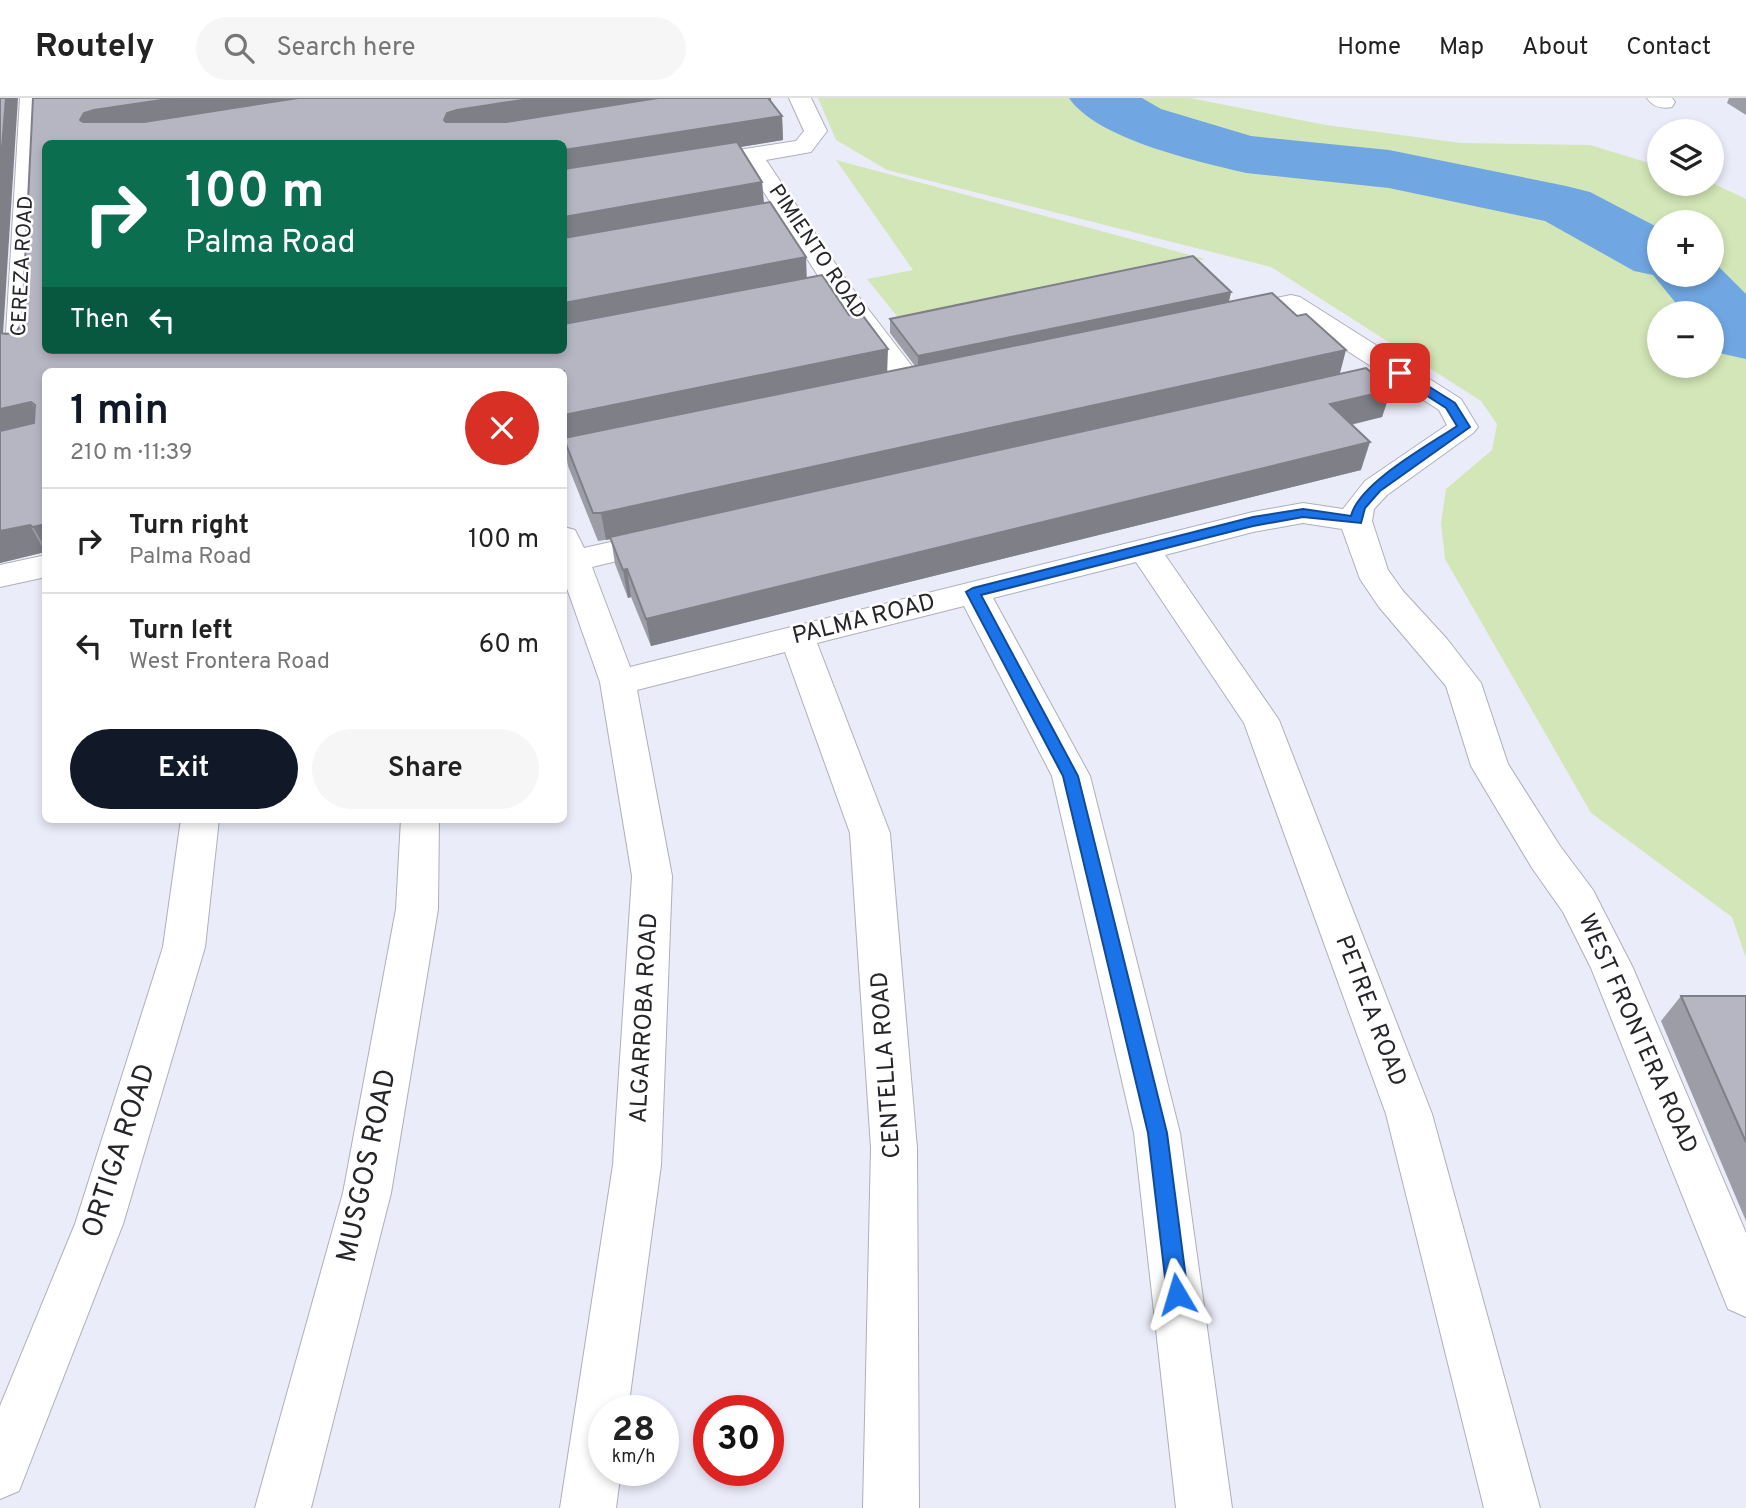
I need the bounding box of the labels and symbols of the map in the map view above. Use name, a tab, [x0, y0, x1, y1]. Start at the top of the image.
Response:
street label: PIMIENTO ROAD	[762, 179, 872, 325]
street label: CEREZA ROAD	[6, 195, 40, 337]
pin	[1370, 343, 1430, 403]
street label: PALMA ROAD	[789, 588, 939, 652]
street label: WEST FRONTERA ROAD	[1571, 909, 1703, 1159]
street label: ALGARROBA ROAD	[625, 912, 665, 1124]
street label: PETREA ROAD	[1327, 931, 1413, 1091]
street label: CENTELLA ROAD	[866, 970, 908, 1160]
street label: ORTIGA ROAD	[75, 1059, 165, 1243]
street label: MUSGOS ROAD	[330, 1066, 406, 1266]
position arrow	[1140, 1257, 1214, 1331]
speed limit sign: 30	[693, 1395, 784, 1486]

